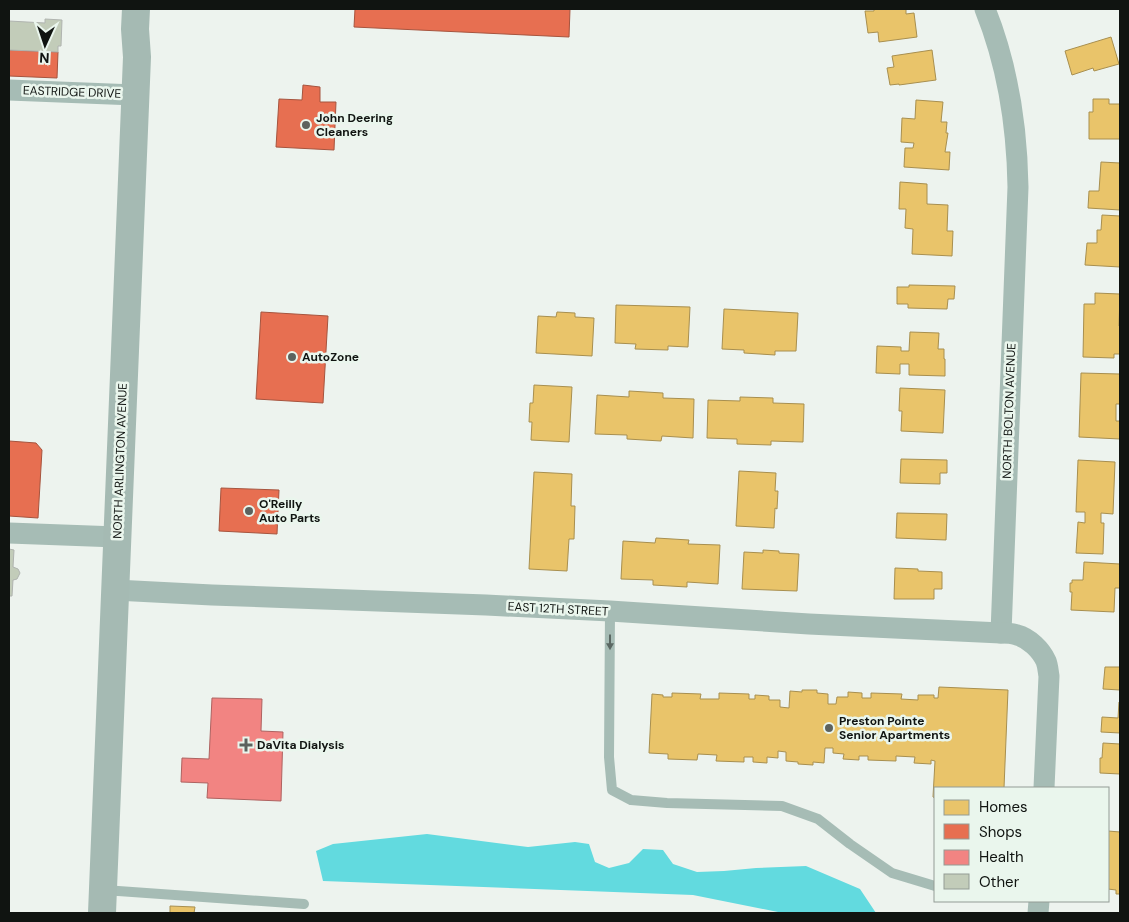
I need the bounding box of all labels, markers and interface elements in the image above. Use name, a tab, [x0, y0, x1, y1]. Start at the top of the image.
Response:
north arrow	[20, 20, 70, 70]
text: N	[39, 49, 50, 67]
street label: EASTRIDGE DRIVE	[23, 82, 122, 102]
place label: John Deering Cleaners	[316, 110, 393, 140]
marker: John Deering Cleaners	[300, 119, 312, 131]
street label: NORTH BOLTON AVENUE	[999, 343, 1019, 479]
place label: AutoZone	[302, 349, 359, 365]
marker: AutoZone	[286, 351, 298, 363]
street label: NORTH ARLINGTON AVENUE	[109, 383, 131, 539]
place label: O'Reilly Auto Parts	[259, 496, 320, 526]
marker: O'Reilly Auto Parts	[243, 505, 255, 517]
street label: EAST 12TH STREET	[507, 598, 609, 620]
one-way arrow	[606, 635, 614, 651]
place label: Preston Pointe Senior Apartments	[839, 713, 950, 743]
marker: Preston Pointe Senior Apartments	[823, 722, 835, 734]
place label: DaVita Dialysis	[257, 737, 344, 753]
marker: DaVita Dialysis	[239, 738, 253, 752]
legend	[934, 787, 1109, 902]
text: Homes	[979, 797, 1028, 817]
text: Shops	[979, 822, 1022, 842]
text: Health	[979, 847, 1024, 867]
text: Other	[979, 872, 1020, 892]

